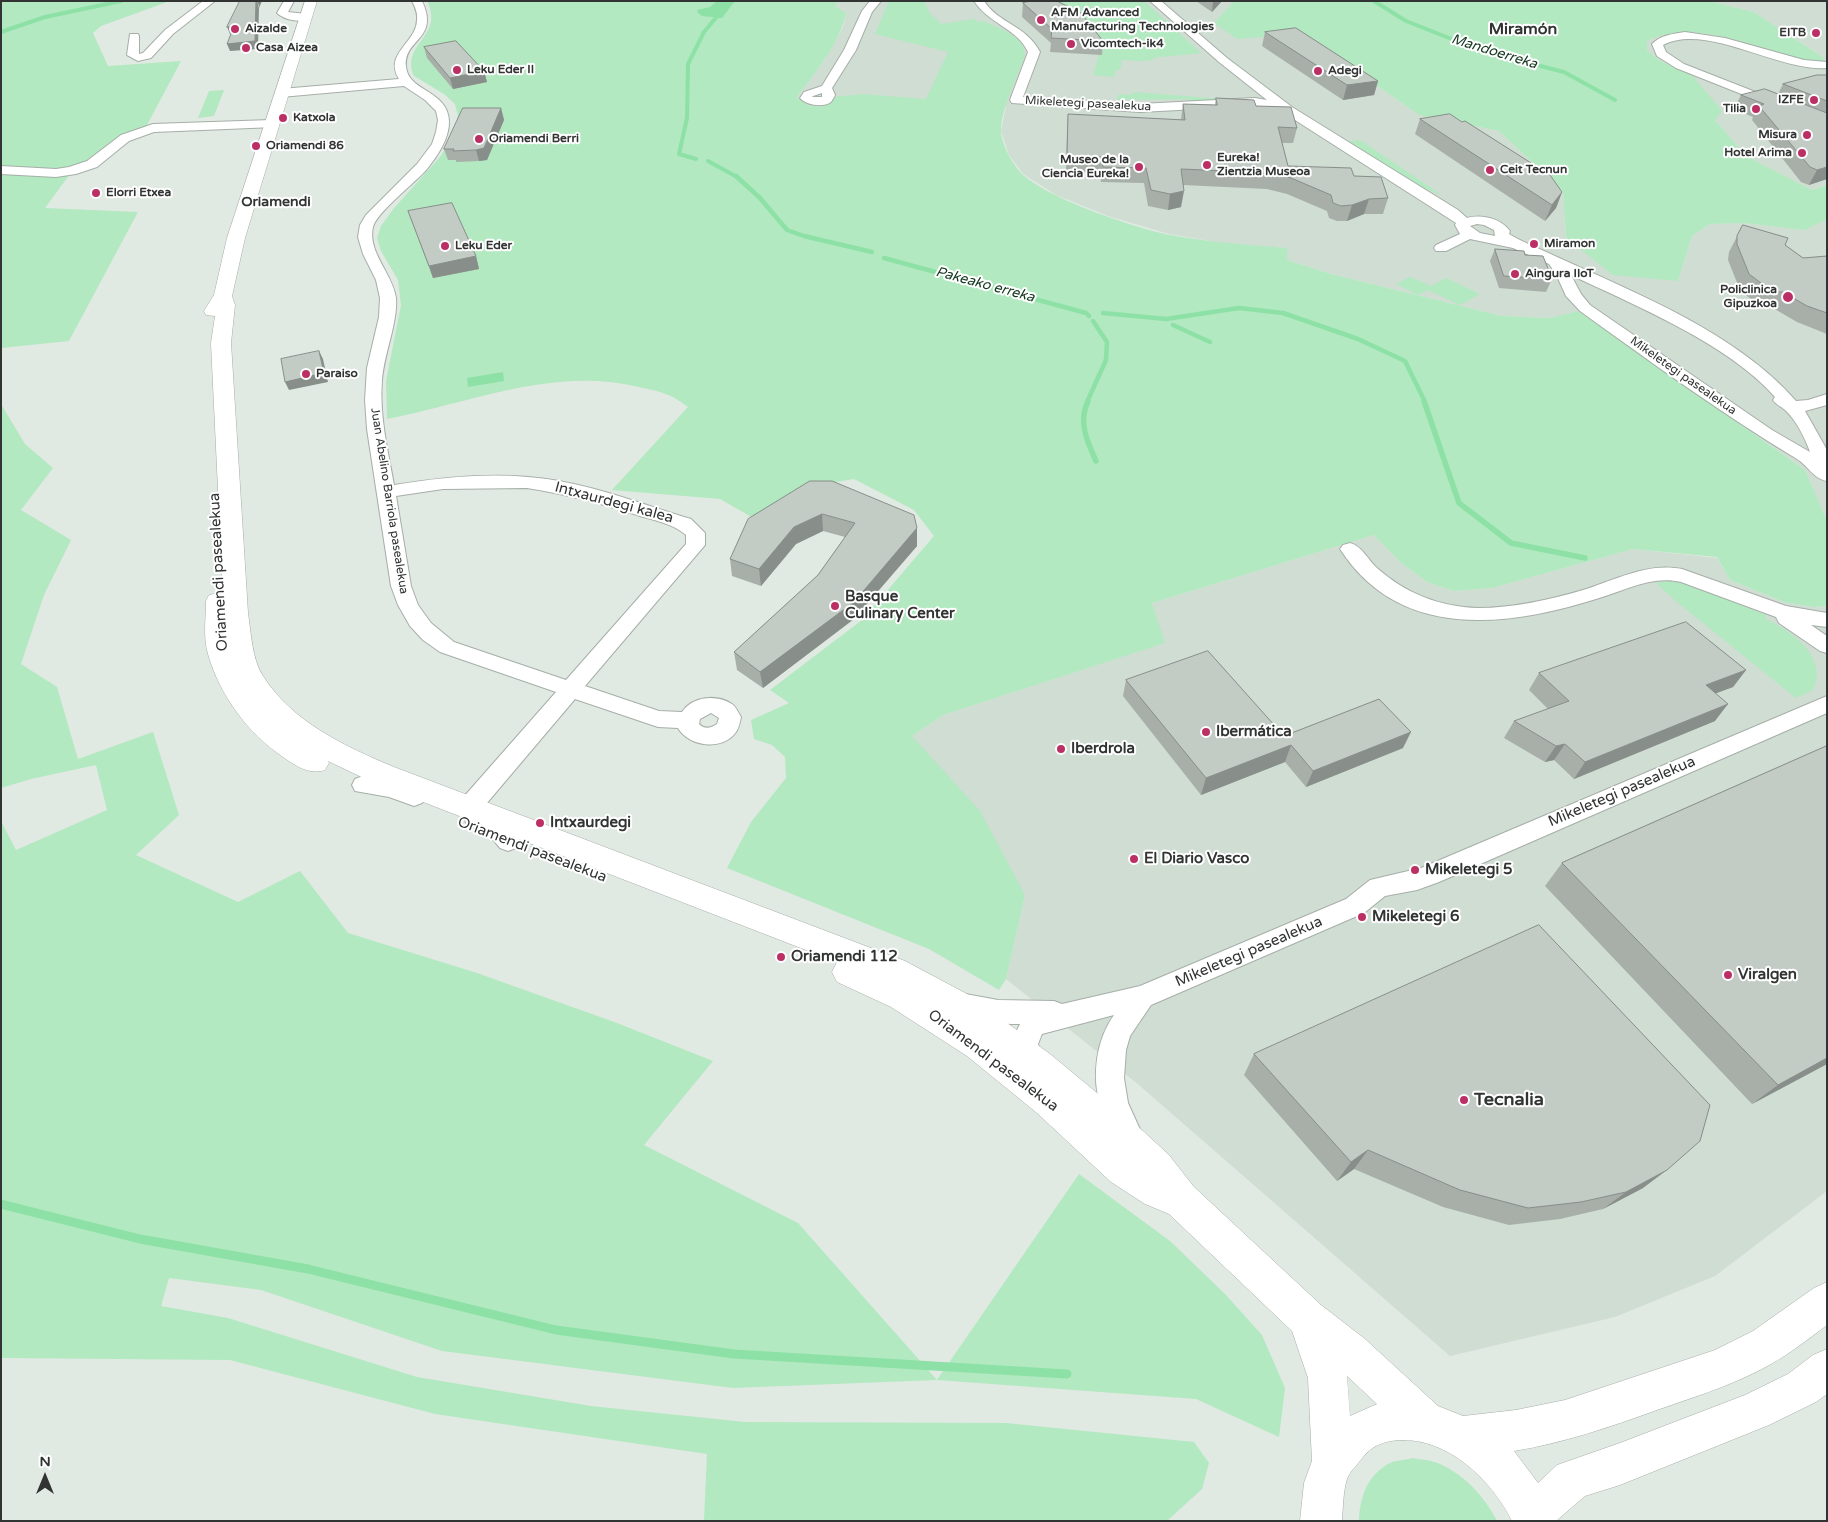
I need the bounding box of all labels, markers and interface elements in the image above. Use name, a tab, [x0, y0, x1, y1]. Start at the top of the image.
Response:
place label: AFM Advanced Manufacturing Technologies	[1051, 6, 1214, 34]
marker: AFM Advanced Manufacturing Technologies	[1035, 14, 1047, 26]
district label: Miramón	[1489, 20, 1557, 40]
place label: Aizalde	[245, 22, 287, 36]
marker: Aizalde	[229, 23, 241, 35]
place label: EITB	[1779, 26, 1806, 40]
marker: EITB	[1810, 27, 1822, 39]
water label: Mandoerreka	[1449, 31, 1539, 73]
place label: Vicomtech-ik4	[1081, 37, 1164, 51]
marker: Vicomtech-ik4	[1065, 38, 1077, 50]
place label: Casa Aizea	[256, 41, 318, 55]
marker: Casa Aizea	[240, 42, 252, 54]
place label: Leku Eder II	[467, 63, 534, 77]
marker: Leku Eder II	[451, 64, 463, 76]
place label: Adegi	[1328, 64, 1362, 78]
marker: Adegi	[1312, 65, 1324, 77]
place label: IZFE	[1778, 93, 1804, 107]
street label: Mikeletegi pasealekua	[1024, 94, 1152, 114]
marker: IZFE	[1808, 94, 1820, 106]
place label: Tilia	[1723, 102, 1746, 116]
marker: Tilia	[1750, 103, 1762, 115]
place label: Katxola	[293, 111, 336, 125]
marker: Katxola	[277, 112, 289, 124]
place label: Misura	[1758, 128, 1797, 142]
marker: Misura	[1801, 129, 1813, 141]
place label: Oriamendi Berri	[489, 132, 579, 146]
marker: Oriamendi Berri	[473, 133, 485, 145]
place label: Oriamendi 86	[266, 139, 344, 153]
marker: Oriamendi 86	[250, 140, 262, 152]
place label: Hotel Arima	[1724, 146, 1792, 160]
marker: Hotel Arima	[1796, 147, 1808, 159]
place label: Eureka! Zientzia Museoa	[1217, 151, 1310, 179]
place label: Museo de la Ciencia Eureka!	[1042, 153, 1129, 181]
marker: Eureka! Zientzia Museoa	[1201, 159, 1213, 171]
marker: Museo de la Ciencia Eureka!	[1133, 161, 1145, 173]
place label: Ceit Tecnun	[1500, 163, 1567, 177]
marker: Ceit Tecnun	[1484, 164, 1496, 176]
place label: Elorri Etxea	[106, 186, 171, 200]
marker: Elorri Etxea	[90, 187, 102, 199]
district label: Oriamendi	[241, 194, 311, 210]
place label: Miramon	[1544, 237, 1595, 251]
marker: Miramon	[1528, 238, 1540, 250]
place label: Leku Eder	[455, 239, 512, 253]
marker: Leku Eder	[439, 240, 451, 252]
water label: Pakeako erreka	[934, 264, 1036, 306]
place label: Aingura IIoT	[1525, 267, 1594, 281]
marker: Aingura IIoT	[1509, 268, 1521, 280]
place label: Policlinica Gipuzkoa	[1720, 283, 1777, 311]
marker: Policlinica Gipuzkoa	[1781, 290, 1795, 304]
street label: Mikeletegi pasealekua	[1627, 334, 1739, 418]
place label: Paraiso	[316, 367, 358, 381]
marker: Paraiso	[300, 368, 312, 380]
street label: Juan Abelino Barriola pasealekua	[367, 407, 411, 595]
street label: Intxaurdegi kalea	[553, 479, 675, 527]
street label: Oriamendi pasealekua	[206, 492, 232, 652]
place label: Basque Culinary Center	[845, 588, 955, 623]
marker: Basque Culinary Center	[829, 600, 841, 612]
place label: Ibermática	[1216, 723, 1292, 741]
marker: Ibermática	[1200, 726, 1212, 738]
place label: Iberdrola	[1071, 740, 1135, 758]
marker: Iberdrola	[1055, 743, 1067, 755]
street label: Mikeletegi pasealekua	[1546, 753, 1698, 831]
street label: Oriamendi pasealekua	[455, 813, 609, 887]
place label: Intxaurdegi	[550, 814, 631, 832]
marker: Intxaurdegi	[534, 817, 546, 829]
place label: El Diario Vasco	[1144, 850, 1249, 868]
marker: El Diario Vasco	[1128, 853, 1140, 865]
place label: Mikeletegi 5	[1425, 861, 1512, 879]
marker: Mikeletegi 5	[1409, 864, 1421, 876]
place label: Mikeletegi 6	[1372, 908, 1459, 926]
marker: Mikeletegi 6	[1356, 911, 1368, 923]
street label: Mikeletegi pasealekua	[1173, 913, 1325, 991]
place label: Oriamendi 112	[791, 948, 898, 966]
marker: Oriamendi 112	[775, 951, 787, 963]
place label: Viralgen	[1738, 966, 1797, 984]
marker: Viralgen	[1722, 969, 1734, 981]
street label: Oriamendi pasealekua	[924, 1006, 1062, 1116]
place label: Tecnalia	[1474, 1089, 1544, 1111]
marker: Tecnalia	[1458, 1094, 1470, 1106]
north arrow	[20, 1452, 70, 1502]
text: N	[39, 1453, 51, 1470]

